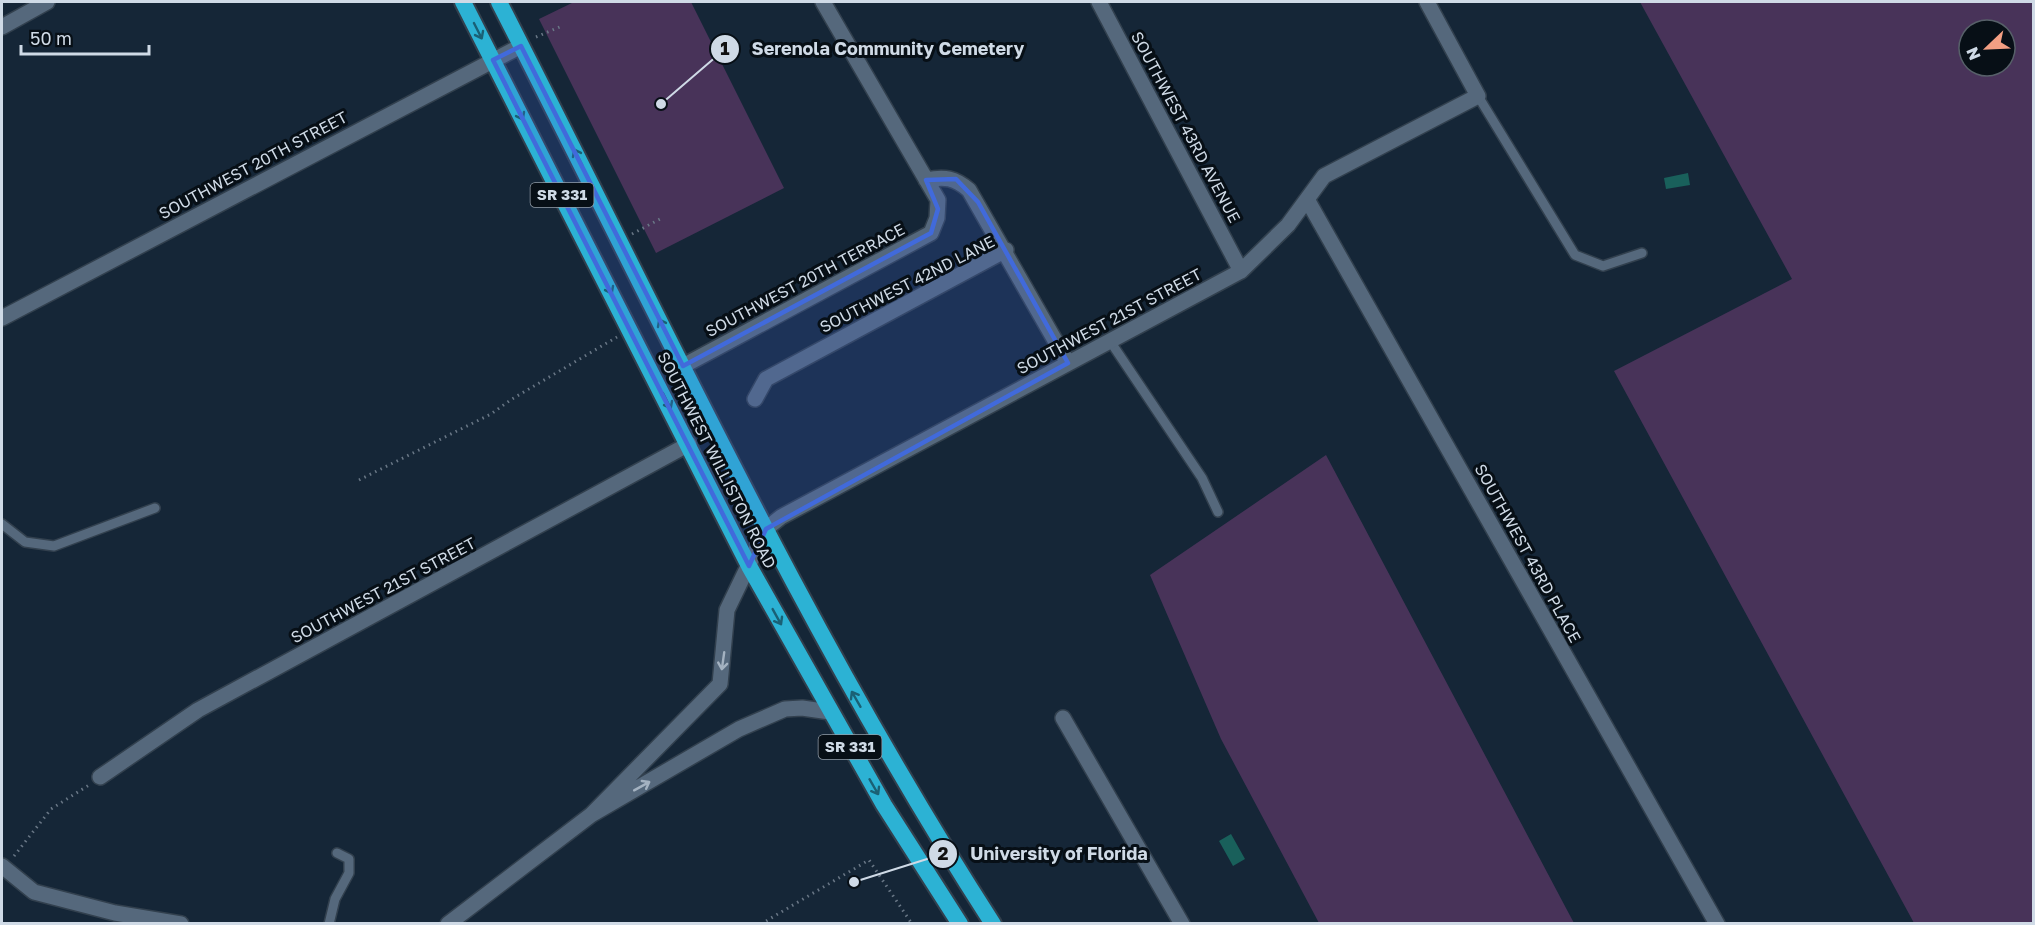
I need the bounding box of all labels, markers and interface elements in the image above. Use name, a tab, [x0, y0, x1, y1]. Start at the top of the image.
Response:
scale bar	[21, 18, 148, 56]
north arrow	[1957, 18, 2017, 78]
one-way arrow	[473, 21, 484, 39]
text: 50 m	[30, 27, 72, 49]
street label: SOUTHWEST 43RD AVENUE	[1127, 28, 1245, 226]
callout: Serenola Community Cemetery	[710, 31, 1036, 67]
text: 1	[720, 37, 730, 59]
text: Serenola Community Cemetery	[752, 37, 1025, 59]
text: N	[1962, 44, 1985, 63]
one-way arrow	[514, 103, 526, 121]
street label: SOUTHWEST 20TH STREET	[155, 107, 351, 223]
one-way arrow	[571, 149, 583, 167]
road number: SR 331	[530, 183, 594, 207]
street label: SOUTHWEST 20TH TERRACE	[702, 219, 908, 341]
street label: SOUTHWEST 42ND LANE	[816, 231, 998, 337]
street label: SOUTHWEST 21ST STREET	[1013, 264, 1205, 378]
one-way arrow	[603, 276, 614, 294]
one-way arrow	[657, 318, 669, 336]
street label: SOUTHWEST WILLISTON ROAD	[653, 348, 781, 572]
one-way arrow	[662, 392, 673, 410]
street label: SOUTHWEST 43RD PLACE	[1470, 460, 1586, 646]
street label: SOUTHWEST 21ST STREET	[287, 533, 479, 647]
one-way arrow	[771, 608, 783, 625]
one-way arrow	[718, 651, 729, 670]
one-way arrow	[850, 691, 862, 708]
road number: SR 331	[818, 735, 882, 759]
one-way arrow	[868, 778, 880, 795]
one-way arrow	[633, 780, 650, 792]
callout: University of Florida	[928, 836, 1160, 872]
text: 2	[938, 842, 949, 864]
text: University of Florida	[970, 842, 1148, 864]

